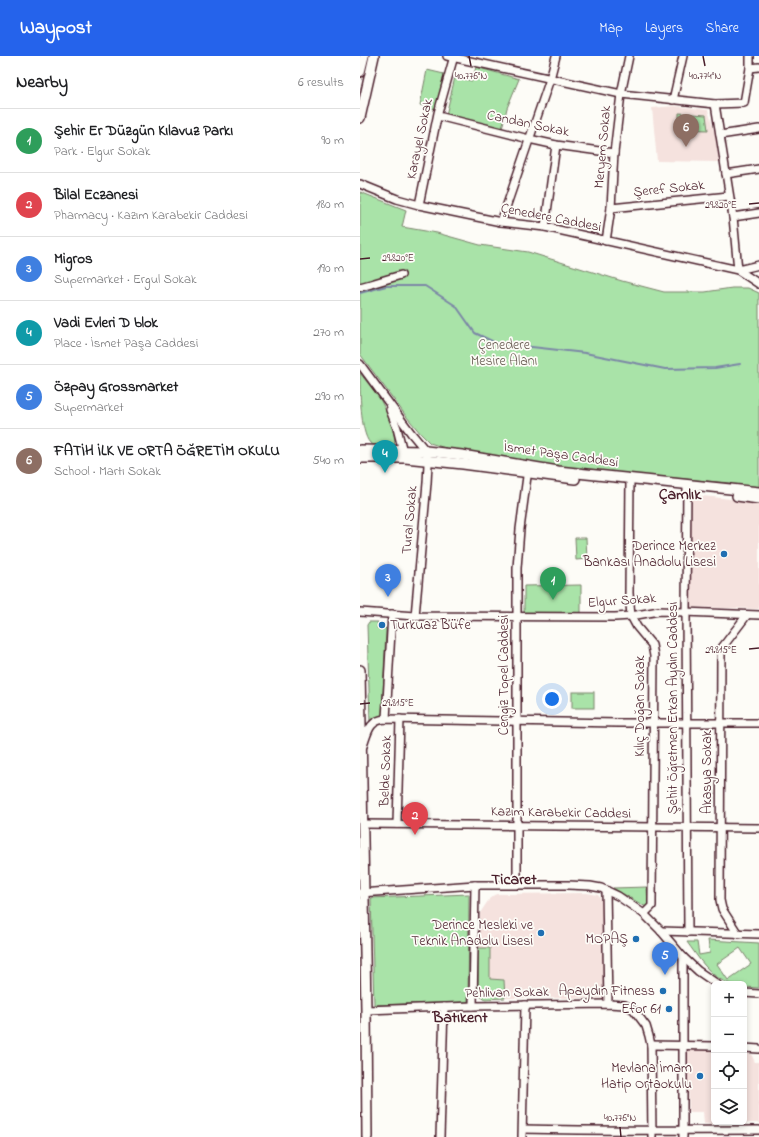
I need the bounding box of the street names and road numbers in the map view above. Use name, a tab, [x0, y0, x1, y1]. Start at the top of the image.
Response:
street label: Karayel Sokak	[401, 96, 440, 181]
street label: Meryem Sokak	[589, 104, 618, 189]
street label: Candan Sokak	[485, 105, 572, 143]
street label: Şeref Sokak	[632, 175, 707, 203]
street label: Çenedere Caddesi	[499, 198, 603, 238]
street label: İsmet Paşa Caddesi	[502, 437, 620, 473]
street label: Tural Sokak	[397, 484, 424, 555]
street label: Elgur Sokak	[587, 588, 658, 615]
street label: Şehit Öğretmen Erkan Aydın Caddesi	[663, 602, 685, 814]
street label: Cengiz Topel Caddesi	[494, 615, 516, 735]
street label: Kılıç Doğan Sokak	[630, 654, 652, 757]
street label: Akasya Sokak	[697, 729, 719, 814]
street label: Belde Sokak	[374, 734, 398, 808]
street label: Kazım Karabekir Caddesi	[491, 801, 631, 825]
street label: Pehlivan Sokak	[465, 982, 550, 1004]

